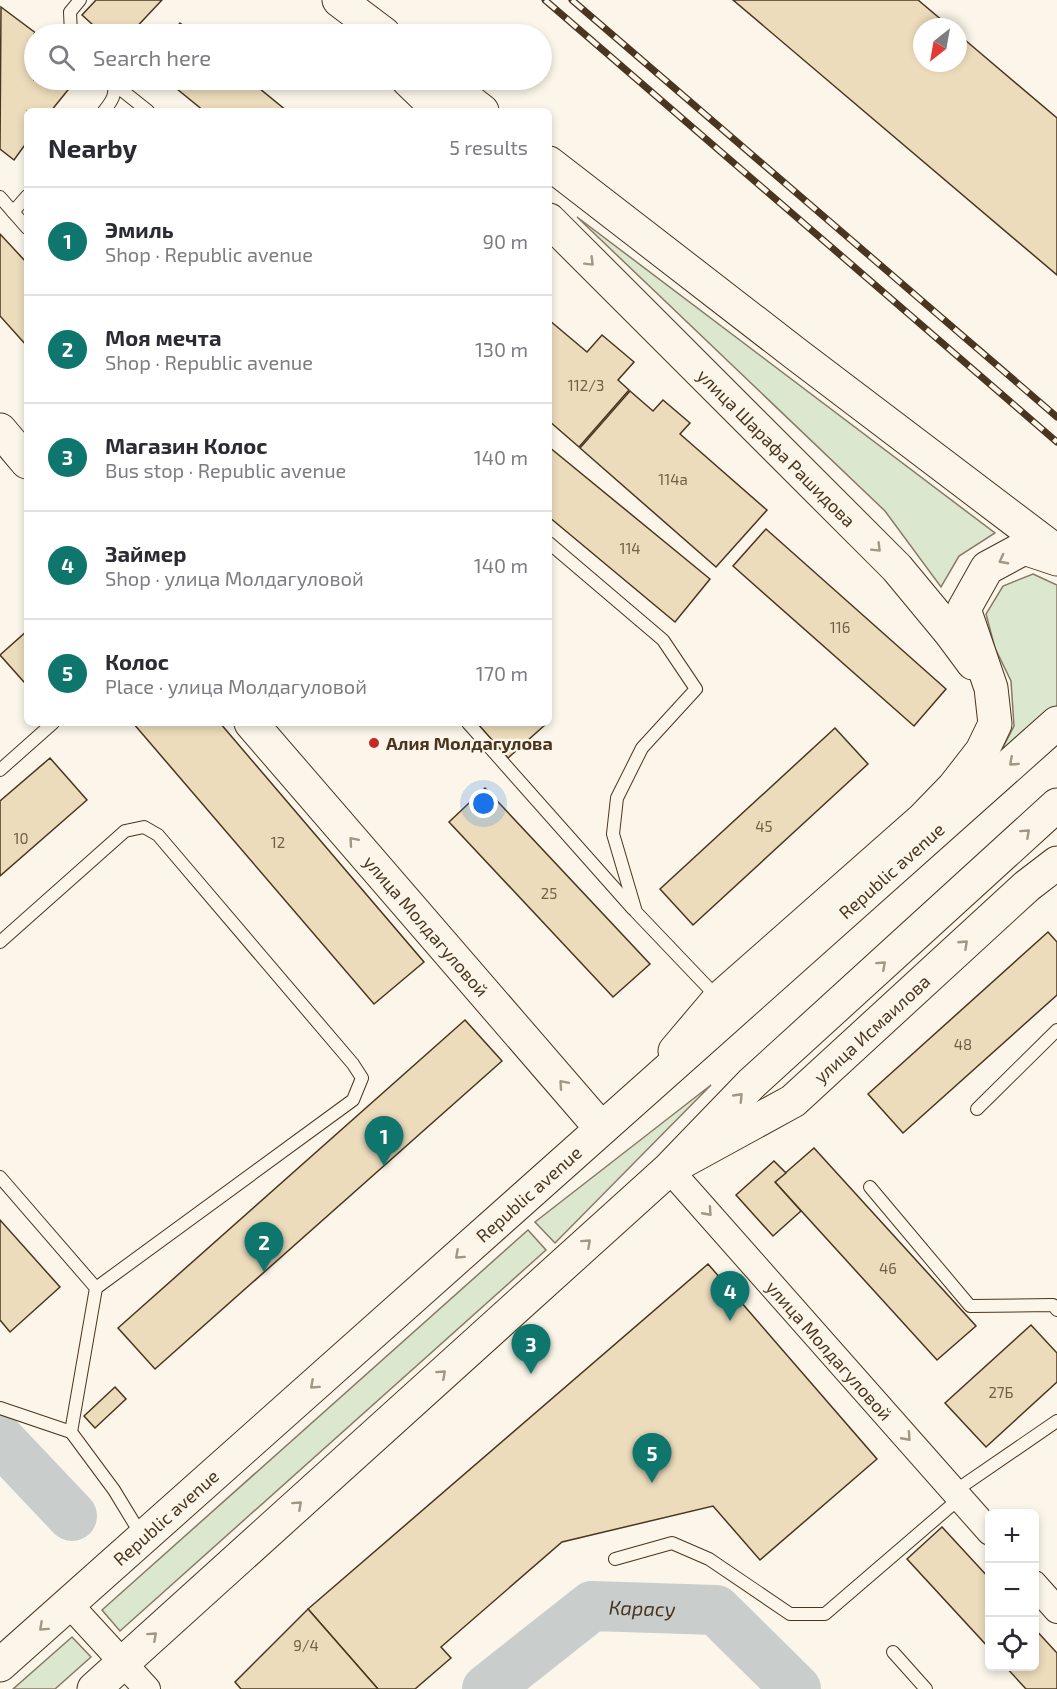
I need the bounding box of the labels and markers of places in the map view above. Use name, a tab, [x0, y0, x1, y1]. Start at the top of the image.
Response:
place label: Алия Молдагулова	[386, 732, 553, 754]
marker: Алия Молдагулова	[367, 736, 381, 750]
pin: 1	[364, 1116, 404, 1166]
pin: 2	[244, 1222, 284, 1272]
pin: 4	[710, 1272, 750, 1321]
pin: 3	[512, 1324, 550, 1374]
pin: 5	[632, 1434, 672, 1483]

